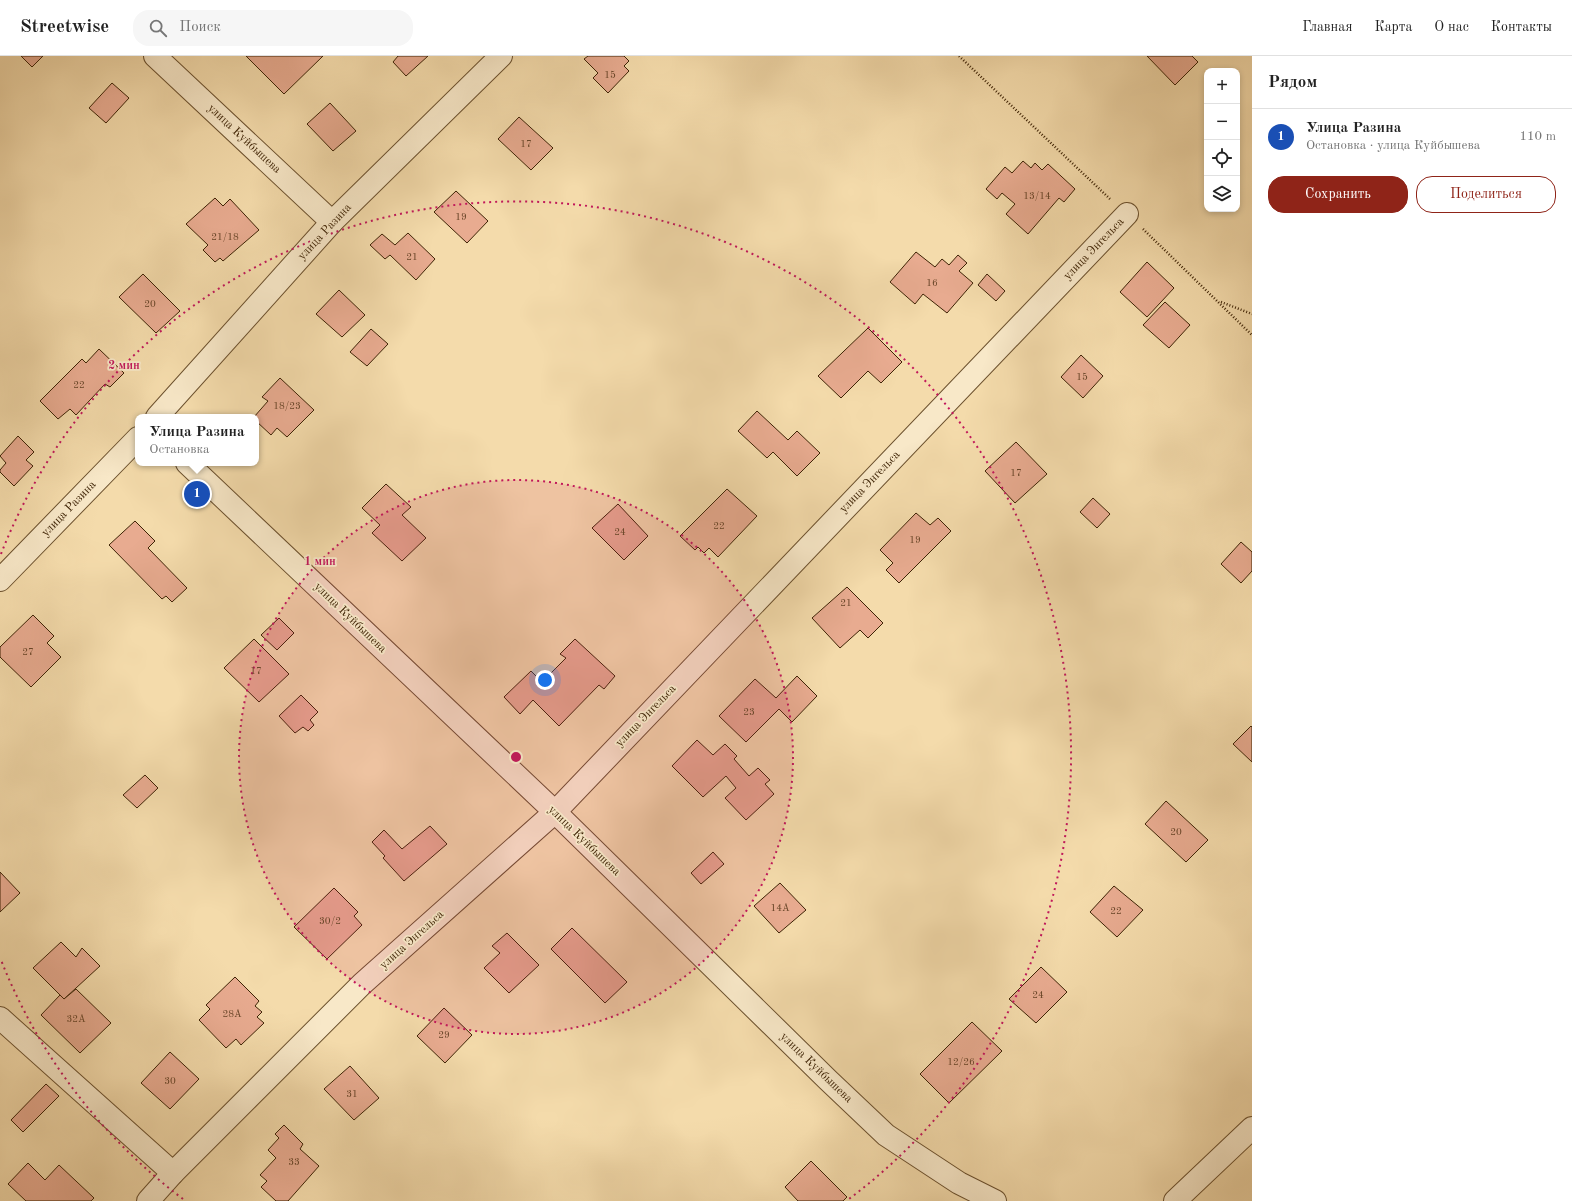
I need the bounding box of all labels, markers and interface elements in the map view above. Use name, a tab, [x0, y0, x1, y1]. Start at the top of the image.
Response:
search box	[133, 10, 413, 46]
icon: search	[147, 17, 169, 39]
text: Streetwise	[20, 18, 109, 37]
text: Поиск	[179, 20, 221, 35]
text: Главная	[1302, 20, 1352, 34]
text: Карта	[1374, 20, 1412, 34]
text: О нас	[1434, 20, 1469, 34]
text: Контакты	[1491, 20, 1552, 34]
map controls	[1204, 68, 1240, 212]
button: +	[1204, 68, 1240, 104]
house number: 15	[604, 70, 616, 80]
text: Рядом	[1268, 74, 1317, 91]
street label: улица Куйбышева	[205, 102, 283, 176]
button: −	[1204, 104, 1240, 140]
text: Улица Разина	[1306, 121, 1401, 136]
text: 1	[1277, 130, 1285, 143]
text: 110 m	[1519, 130, 1556, 143]
house number: 17	[520, 139, 532, 149]
text: Остановка · улица Куйбышева	[1306, 139, 1480, 152]
button: locate	[1204, 140, 1240, 176]
button: layers	[1204, 176, 1240, 212]
button: Сохранить	[1268, 176, 1408, 213]
button: Поделиться	[1416, 176, 1556, 213]
house number: 13/14	[1023, 191, 1051, 201]
street label: улица Разина	[296, 201, 354, 263]
house number: 19	[455, 212, 467, 222]
street label: улица Энгельса	[1061, 216, 1127, 282]
house number: 21/18	[211, 232, 239, 242]
house number: 21	[406, 252, 418, 262]
house number: 16	[926, 278, 938, 288]
house number: 20	[144, 299, 156, 309]
text: 2 мин	[108, 360, 140, 372]
house number: 15	[1076, 372, 1088, 382]
house number: 22	[73, 380, 85, 390]
house number: 18/23	[273, 401, 301, 411]
popup	[135, 414, 259, 466]
text: Улица Разина	[149, 425, 245, 440]
text: Остановка	[149, 443, 209, 456]
street label: улица Энгельса	[837, 449, 903, 515]
house number: 17	[1010, 468, 1022, 478]
street label: улица Разина	[40, 479, 98, 539]
pin: 1	[184, 479, 210, 509]
house number: 22	[713, 521, 725, 531]
house number: 24	[614, 527, 626, 537]
house number: 19	[909, 535, 921, 545]
text: 1 мин	[304, 556, 336, 568]
street label: улица Куйбышева	[312, 581, 388, 655]
house number: 21	[840, 598, 852, 608]
house number: 27	[22, 647, 34, 657]
house number: 17	[250, 666, 262, 676]
your location	[535, 670, 555, 690]
street label: улица Энгельса	[613, 683, 679, 749]
house number: 23	[743, 707, 755, 717]
centre of rings	[509, 750, 523, 764]
street label: улица Куйбышева	[546, 804, 622, 878]
house number: 20	[1170, 827, 1182, 837]
house number: 14А	[770, 903, 790, 913]
house number: 22	[1110, 906, 1122, 916]
street label: улица Энгельса	[378, 908, 446, 972]
house number: 30/2	[319, 916, 341, 926]
house number: 24	[1032, 990, 1044, 1000]
house number: 28А	[222, 1009, 242, 1019]
house number: 32А	[66, 1014, 86, 1024]
house number: 29	[438, 1030, 450, 1040]
street label: улица Куйбышева	[778, 1031, 854, 1105]
house number: 12/26	[947, 1057, 975, 1067]
house number: 30	[164, 1076, 176, 1086]
house number: 31	[346, 1089, 358, 1099]
house number: 33	[288, 1157, 300, 1167]

